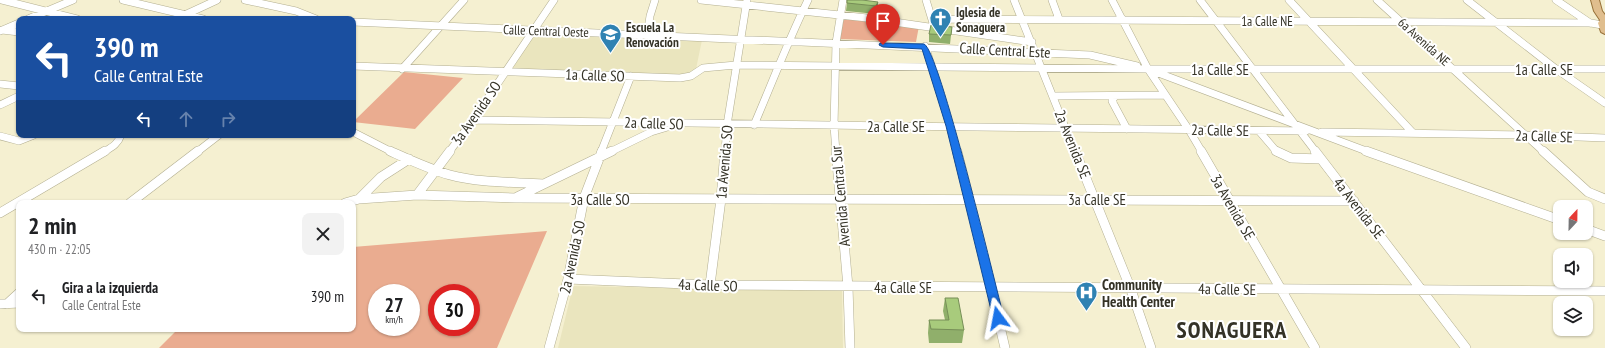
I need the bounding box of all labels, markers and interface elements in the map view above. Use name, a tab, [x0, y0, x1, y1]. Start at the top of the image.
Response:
pin	[866, 4, 900, 45]
place label: Iglesia de Sonaguera	[956, 4, 1005, 36]
church icon: Iglesia de Sonaguera	[927, 6, 953, 39]
icon: arrive	[872, 10, 894, 32]
street label: 1a Calle NE	[1241, 13, 1293, 30]
street label: 6a Avenida NE	[1394, 14, 1454, 70]
place label: Escuela La Renovación	[626, 19, 679, 51]
street label: Calle Central Oeste	[503, 21, 589, 41]
school or university icon: Escuela La Renovación	[597, 21, 623, 54]
text: 390 m	[94, 28, 158, 65]
icon: left	[28, 32, 80, 84]
street label: Calle Central Este	[959, 38, 1051, 62]
street label: 1a Calle SE	[1191, 60, 1249, 79]
street label: 1a Calle SE	[1515, 60, 1573, 79]
text: Calle Central Este	[94, 64, 203, 87]
street label: 1a Calle SO	[565, 64, 625, 86]
street label: 3a Avenida SO	[447, 77, 505, 149]
street label: 2a Avenida SE	[1051, 107, 1095, 181]
icon: left	[133, 108, 155, 130]
icon: ahead	[175, 108, 197, 130]
icon: right	[217, 108, 239, 130]
street label: 2a Calle SO	[624, 112, 684, 134]
street label: 2a Calle SE	[867, 117, 925, 136]
street label: 2a Calle SE	[1191, 120, 1249, 140]
street label: 1a Avenida SO	[711, 124, 737, 200]
street label: 2a Calle SE	[1515, 125, 1573, 147]
street label: Avenida Central Sur	[826, 144, 854, 247]
street label: 3a Avenida SE	[1207, 171, 1259, 243]
street label: 4a Avenida SE	[1329, 174, 1389, 242]
street label: 3a Calle SO	[570, 190, 630, 209]
street label: 3a Calle SE	[1068, 190, 1126, 209]
north arrow	[1553, 200, 1593, 240]
map controls	[1553, 200, 1593, 336]
text: 2 min	[28, 210, 76, 241]
button: close	[302, 213, 344, 255]
street label: 2a Avenida SO	[555, 219, 589, 295]
text: 430 m · 22:05	[28, 241, 91, 258]
button: sound	[1553, 248, 1593, 288]
street label: 4a Calle SO	[678, 274, 738, 296]
place label: Community Health Center	[1102, 275, 1176, 311]
text: Gira a la izquierda	[62, 278, 158, 297]
street label: 4a Calle SE	[874, 278, 932, 297]
street label: 4a Calle SE	[1198, 279, 1256, 299]
hospital icon: Community Health Center	[1074, 280, 1100, 313]
speed limit sign: 30	[428, 284, 480, 336]
icon: left	[28, 285, 50, 307]
text: 390 m	[311, 287, 344, 306]
text: 27	[384, 292, 404, 318]
button: layers	[1553, 296, 1593, 336]
text: Calle Central Este	[62, 297, 141, 314]
position arrow	[977, 297, 1019, 339]
text: km/h	[385, 313, 403, 326]
district label: SONAGUERA	[1177, 315, 1287, 344]

